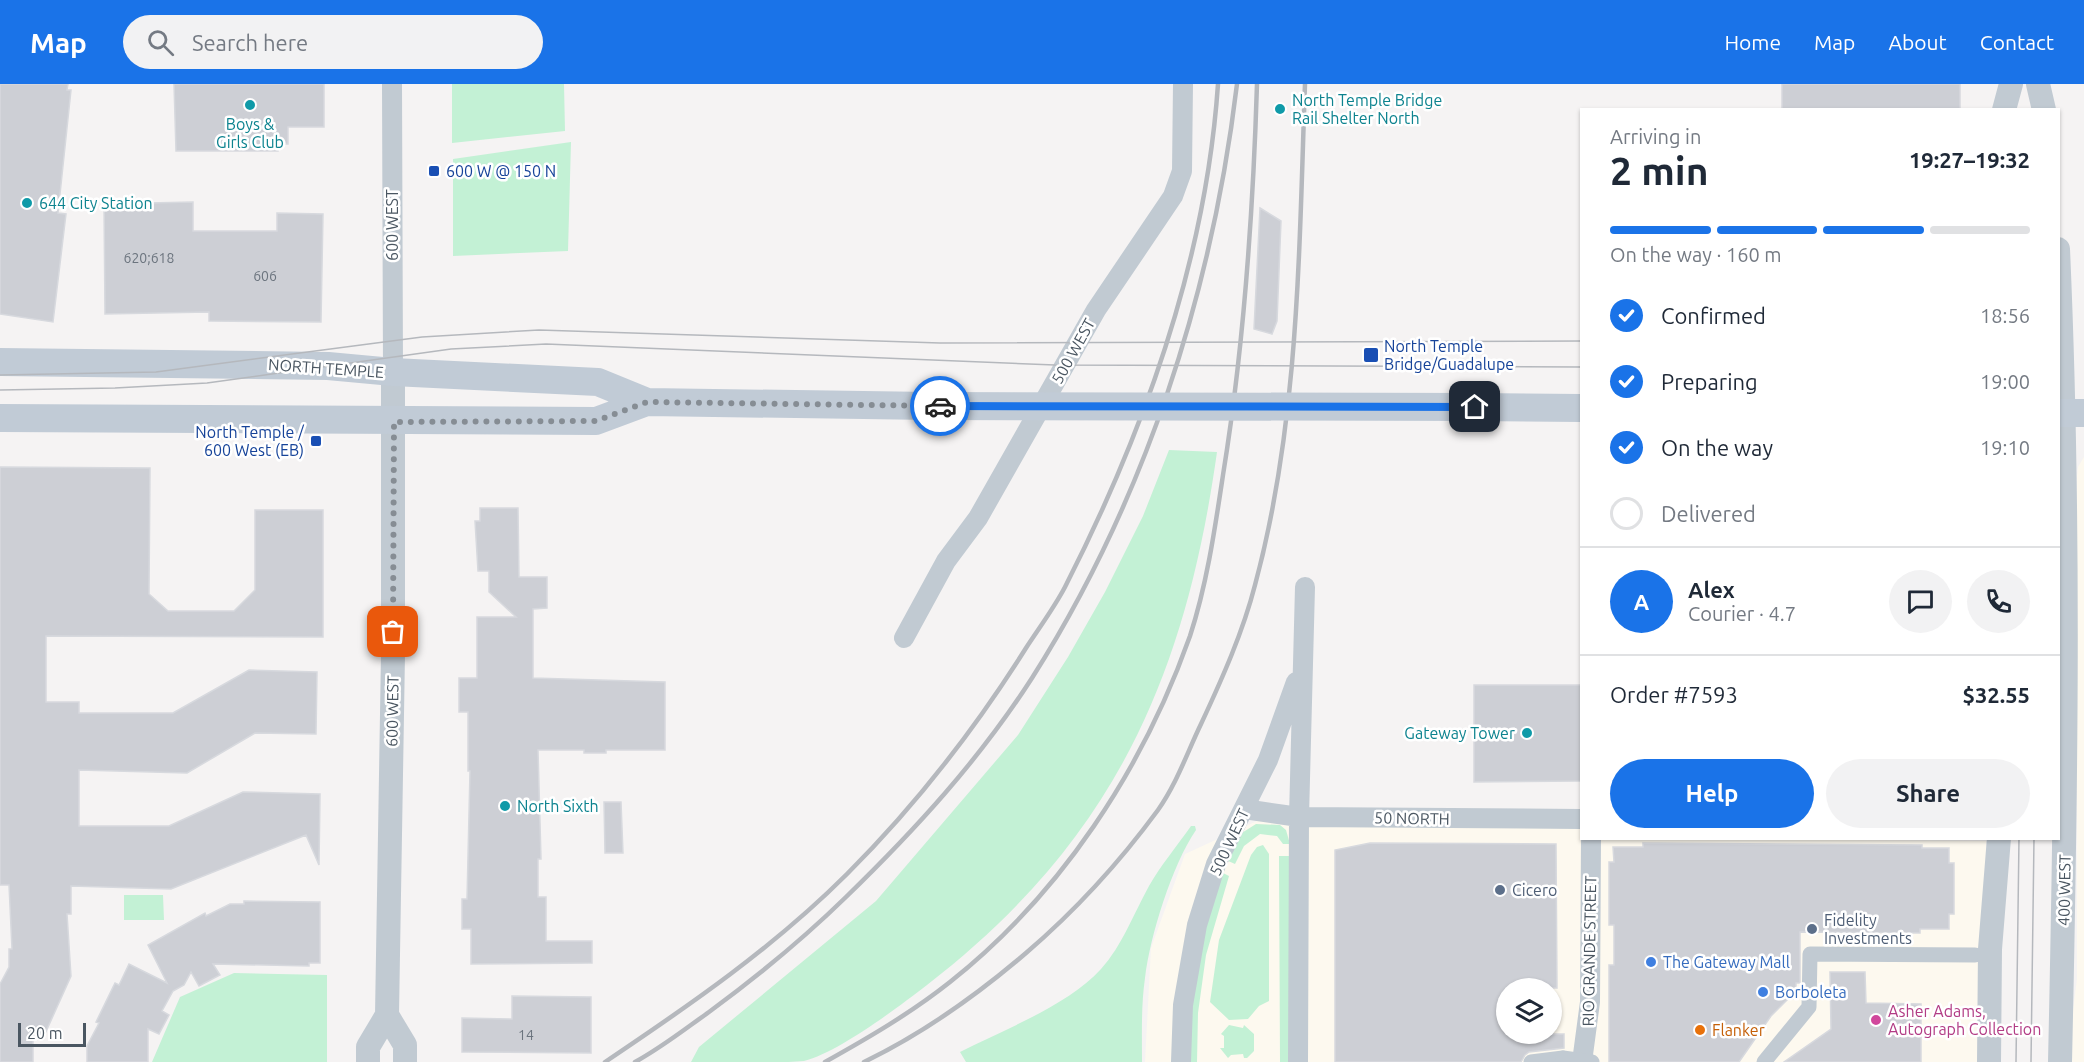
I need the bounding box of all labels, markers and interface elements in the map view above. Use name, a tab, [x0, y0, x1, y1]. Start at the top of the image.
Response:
search box	[123, 15, 543, 69]
icon: search	[144, 26, 177, 59]
text: Map	[30, 27, 87, 58]
text: Search here	[192, 30, 308, 55]
text: Home	[1724, 30, 1781, 54]
text: Map	[1814, 30, 1855, 54]
text: About	[1888, 30, 1947, 54]
text: Contact	[1980, 30, 2054, 54]
place label: North Temple Bridge Rail Shelter North	[1292, 91, 1442, 127]
marker: Boys & Girls Club	[243, 98, 257, 112]
marker: North Temple Bridge Rail Shelter North	[1273, 102, 1287, 116]
place label: Boys & Girls Club	[216, 115, 284, 151]
text: Arriving in	[1610, 125, 1701, 148]
text: 19:27–19:32	[1909, 147, 2030, 172]
text: 2 min	[1610, 149, 1709, 192]
place label: 600 W @ 150 N	[446, 162, 556, 180]
marker: 600 W @ 150 N	[427, 164, 441, 178]
street label: 600 WEST	[383, 189, 401, 261]
place label: 644 City Station	[39, 194, 153, 212]
marker: 644 City Station	[20, 196, 34, 210]
text: On the way · 160 m	[1610, 243, 1782, 266]
house number: 620;618	[124, 250, 175, 266]
house number: 606	[253, 268, 277, 284]
icon: check	[1610, 299, 1643, 332]
text: Confirmed	[1661, 303, 1766, 328]
text: 18:56	[1980, 304, 2030, 327]
street label: 500 WEST	[1048, 315, 1098, 387]
place label: North Temple Bridge/Guadalupe	[1384, 337, 1514, 373]
marker: North Temple Bridge/Guadalupe	[1362, 346, 1380, 364]
street label: NORTH TEMPLE	[268, 355, 385, 381]
icon: check	[1610, 365, 1643, 398]
text: Preparing	[1661, 369, 1758, 394]
text: 19:00	[1980, 370, 2030, 393]
courier	[910, 376, 970, 436]
pin	[1449, 381, 1500, 432]
icon: car	[924, 390, 957, 423]
icon: home	[1458, 390, 1491, 423]
place label: North Temple / 600 West (EB)	[195, 423, 305, 460]
icon: check	[1610, 431, 1643, 464]
marker: North Temple / 600 West (EB)	[309, 434, 323, 448]
text: On the way	[1661, 435, 1773, 460]
text: 19:10	[1980, 436, 2030, 459]
text: Delivered	[1661, 501, 1756, 526]
button: chat	[1889, 570, 1952, 633]
button: phone	[1967, 570, 2030, 633]
text: Alex	[1688, 577, 1735, 602]
text: A	[1634, 589, 1649, 614]
text: Courier · 4.7	[1688, 602, 1796, 625]
pin	[367, 606, 418, 657]
icon: bag	[376, 615, 409, 648]
street label: 600 WEST	[382, 675, 402, 747]
text: Order #7593	[1610, 682, 1738, 707]
text: $32.55	[1963, 682, 2030, 707]
place label: Gateway Tower	[1404, 724, 1515, 742]
marker: Gateway Tower	[1520, 726, 1534, 740]
button: Help	[1610, 759, 1814, 828]
button: Share	[1826, 759, 2030, 828]
place label: North Sixth	[517, 797, 599, 815]
marker: North Sixth	[498, 799, 512, 813]
street label: 500 WEST	[1206, 806, 1252, 878]
street label: 50 NORTH	[1374, 808, 1450, 828]
street label: 400 WEST	[2054, 854, 2074, 926]
street label: RIO GRANDE STREET	[1579, 875, 1599, 1027]
place label: Cicero	[1512, 881, 1557, 899]
marker: Cicero	[1493, 883, 1507, 897]
place label: Fidelity Investments	[1824, 911, 1912, 947]
marker: Fidelity Investments	[1805, 922, 1819, 936]
place label: The Gateway Mall	[1663, 953, 1790, 971]
marker: The Gateway Mall	[1644, 955, 1658, 969]
map controls	[1496, 978, 1562, 1044]
button: layers	[1496, 978, 1562, 1044]
place label: Borboleta	[1775, 983, 1847, 1001]
marker: Borboleta	[1756, 985, 1770, 999]
place label: Asher Adams, Autograph Collection	[1888, 1002, 2041, 1038]
marker: Asher Adams, Autograph Collection	[1869, 1013, 1883, 1027]
scale bar	[18, 1020, 86, 1048]
place label: Flanker	[1712, 1021, 1765, 1039]
marker: Flanker	[1693, 1023, 1707, 1037]
text: 20 m	[27, 1024, 63, 1042]
house number: 14	[518, 1027, 534, 1043]

